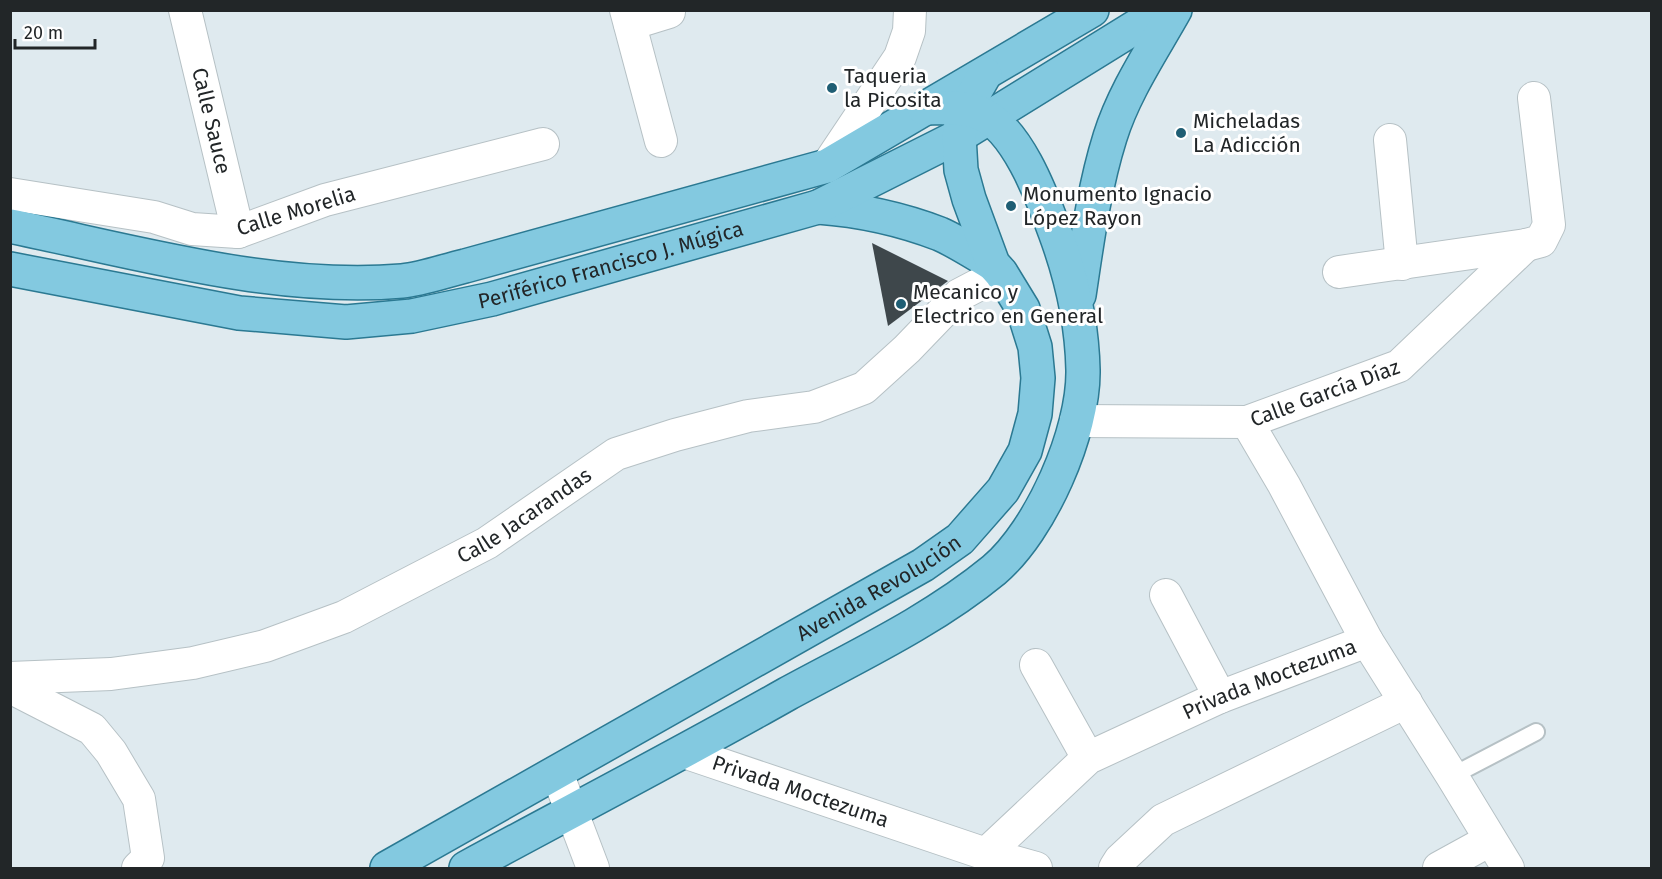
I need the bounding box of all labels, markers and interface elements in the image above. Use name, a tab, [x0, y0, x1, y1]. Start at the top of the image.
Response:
scale bar	[15, 12, 94, 50]
text: 20 m	[24, 22, 63, 44]
place label: Taqueria la Picosita	[844, 63, 942, 113]
street label: Calle Sauce	[186, 65, 237, 177]
marker: Taqueria la Picosita	[825, 81, 839, 95]
place label: Micheladas La Adicción	[1193, 108, 1301, 158]
marker: Micheladas La Adicción	[1174, 126, 1188, 140]
street label: Calle Morelia	[233, 181, 359, 241]
place label: Monumento Ignacio López Rayon	[1023, 181, 1212, 231]
marker: Monumento Ignacio López Rayon	[1004, 199, 1018, 213]
street label: Periférico Francisco J. Múgica	[476, 216, 746, 315]
place label: Mecanico y Electrico en General	[913, 279, 1103, 329]
marker: Mecanico y Electrico en General	[894, 297, 908, 311]
street label: Calle García Díaz	[1247, 354, 1403, 433]
street label: Calle Jacarandas	[453, 462, 597, 569]
street label: Avenida Revolución	[792, 529, 966, 647]
street label: Privada Moctezuma	[1178, 633, 1360, 726]
street label: Privada Moctezuma	[709, 749, 892, 833]

